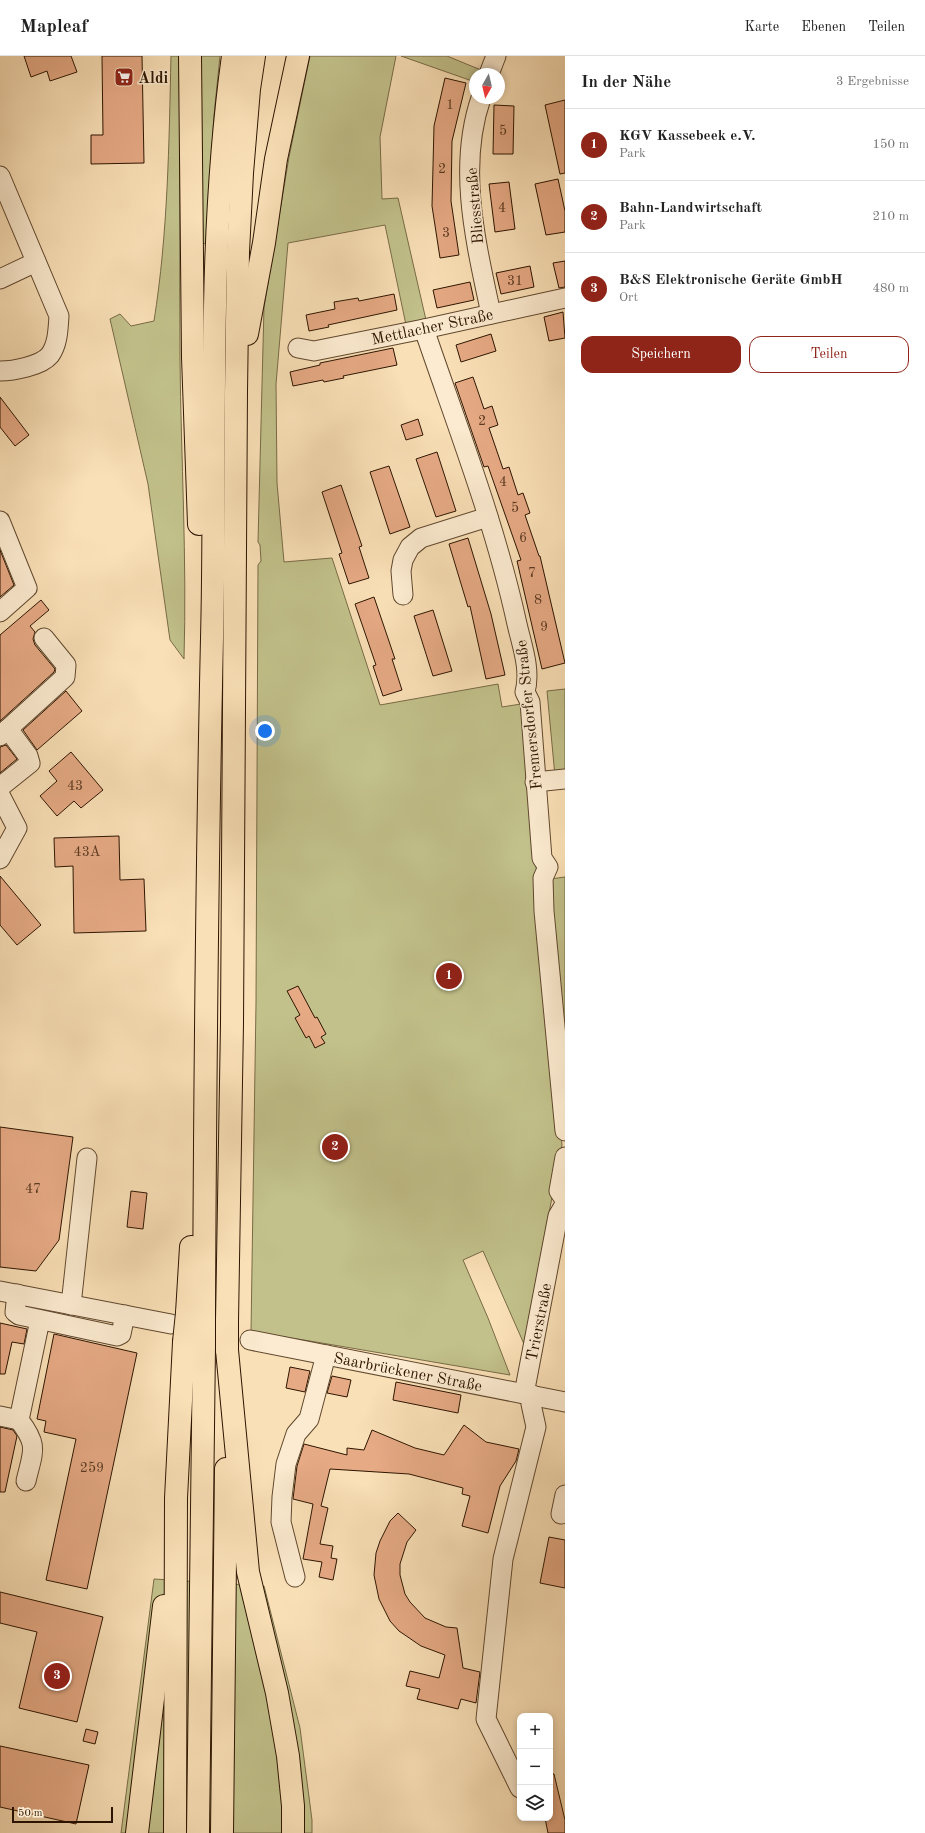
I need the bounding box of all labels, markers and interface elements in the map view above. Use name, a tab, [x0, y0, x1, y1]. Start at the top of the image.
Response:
text: Mapleaf	[20, 18, 88, 37]
text: Karte	[745, 20, 779, 34]
text: Ebenen	[801, 20, 846, 34]
text: Teilen	[868, 20, 905, 34]
supermarket icon: Aldi	[113, 66, 135, 88]
north arrow	[469, 68, 505, 104]
place label: Aldi	[138, 71, 169, 87]
text: In der Nähe	[581, 74, 671, 91]
text: 3 Ergebnisse	[836, 75, 909, 88]
house number: 1	[446, 98, 454, 112]
house number: 5	[499, 124, 507, 138]
text: KGV Kassebeek e.V.	[619, 129, 756, 144]
text: 1	[590, 138, 598, 151]
text: 150 m	[872, 138, 909, 151]
text: Park	[619, 147, 646, 160]
house number: 2	[438, 162, 446, 176]
street label: Bliesstraße	[465, 167, 487, 245]
house number: 4	[498, 201, 506, 215]
text: Bahn-Landwirtschaft	[619, 201, 762, 216]
text: 2	[590, 210, 598, 223]
text: 210 m	[872, 210, 909, 223]
text: Park	[619, 219, 646, 232]
house number: 3	[442, 226, 450, 240]
text: B&S Elektronische Geräte GmbH	[619, 273, 843, 288]
house number: 31	[507, 274, 523, 288]
text: 3	[590, 282, 598, 295]
text: 480 m	[872, 282, 909, 295]
text: Ort	[619, 291, 638, 304]
street label: Mettlacher Straße	[370, 307, 495, 349]
button: Speichern	[581, 336, 741, 373]
button: Teilen	[749, 336, 909, 373]
house number: 2	[478, 414, 486, 428]
house number: 4	[499, 475, 507, 489]
house number: 5	[511, 501, 519, 515]
house number: 6	[519, 531, 527, 545]
house number: 7	[528, 566, 536, 580]
house number: 8	[534, 593, 542, 607]
house number: 9	[540, 620, 548, 634]
street label: Fremersdorfer Straße	[514, 639, 546, 791]
your location	[255, 721, 275, 741]
house number: 43	[67, 779, 83, 793]
house number: 43A	[74, 845, 101, 859]
pin: 1	[436, 961, 462, 991]
pin: 2	[322, 1132, 348, 1162]
house number: 47	[25, 1182, 41, 1196]
street label: Trierstraße	[525, 1282, 555, 1363]
street label: Saarbrückener Straße	[332, 1351, 483, 1395]
house number: 259	[80, 1461, 104, 1475]
pin: 3	[44, 1661, 70, 1691]
map controls	[517, 1713, 553, 1821]
button: +	[517, 1713, 553, 1749]
button: −	[517, 1749, 553, 1785]
button: layers	[517, 1785, 553, 1821]
scale bar	[12, 1805, 113, 1824]
text: 50 m	[18, 1808, 43, 1819]

